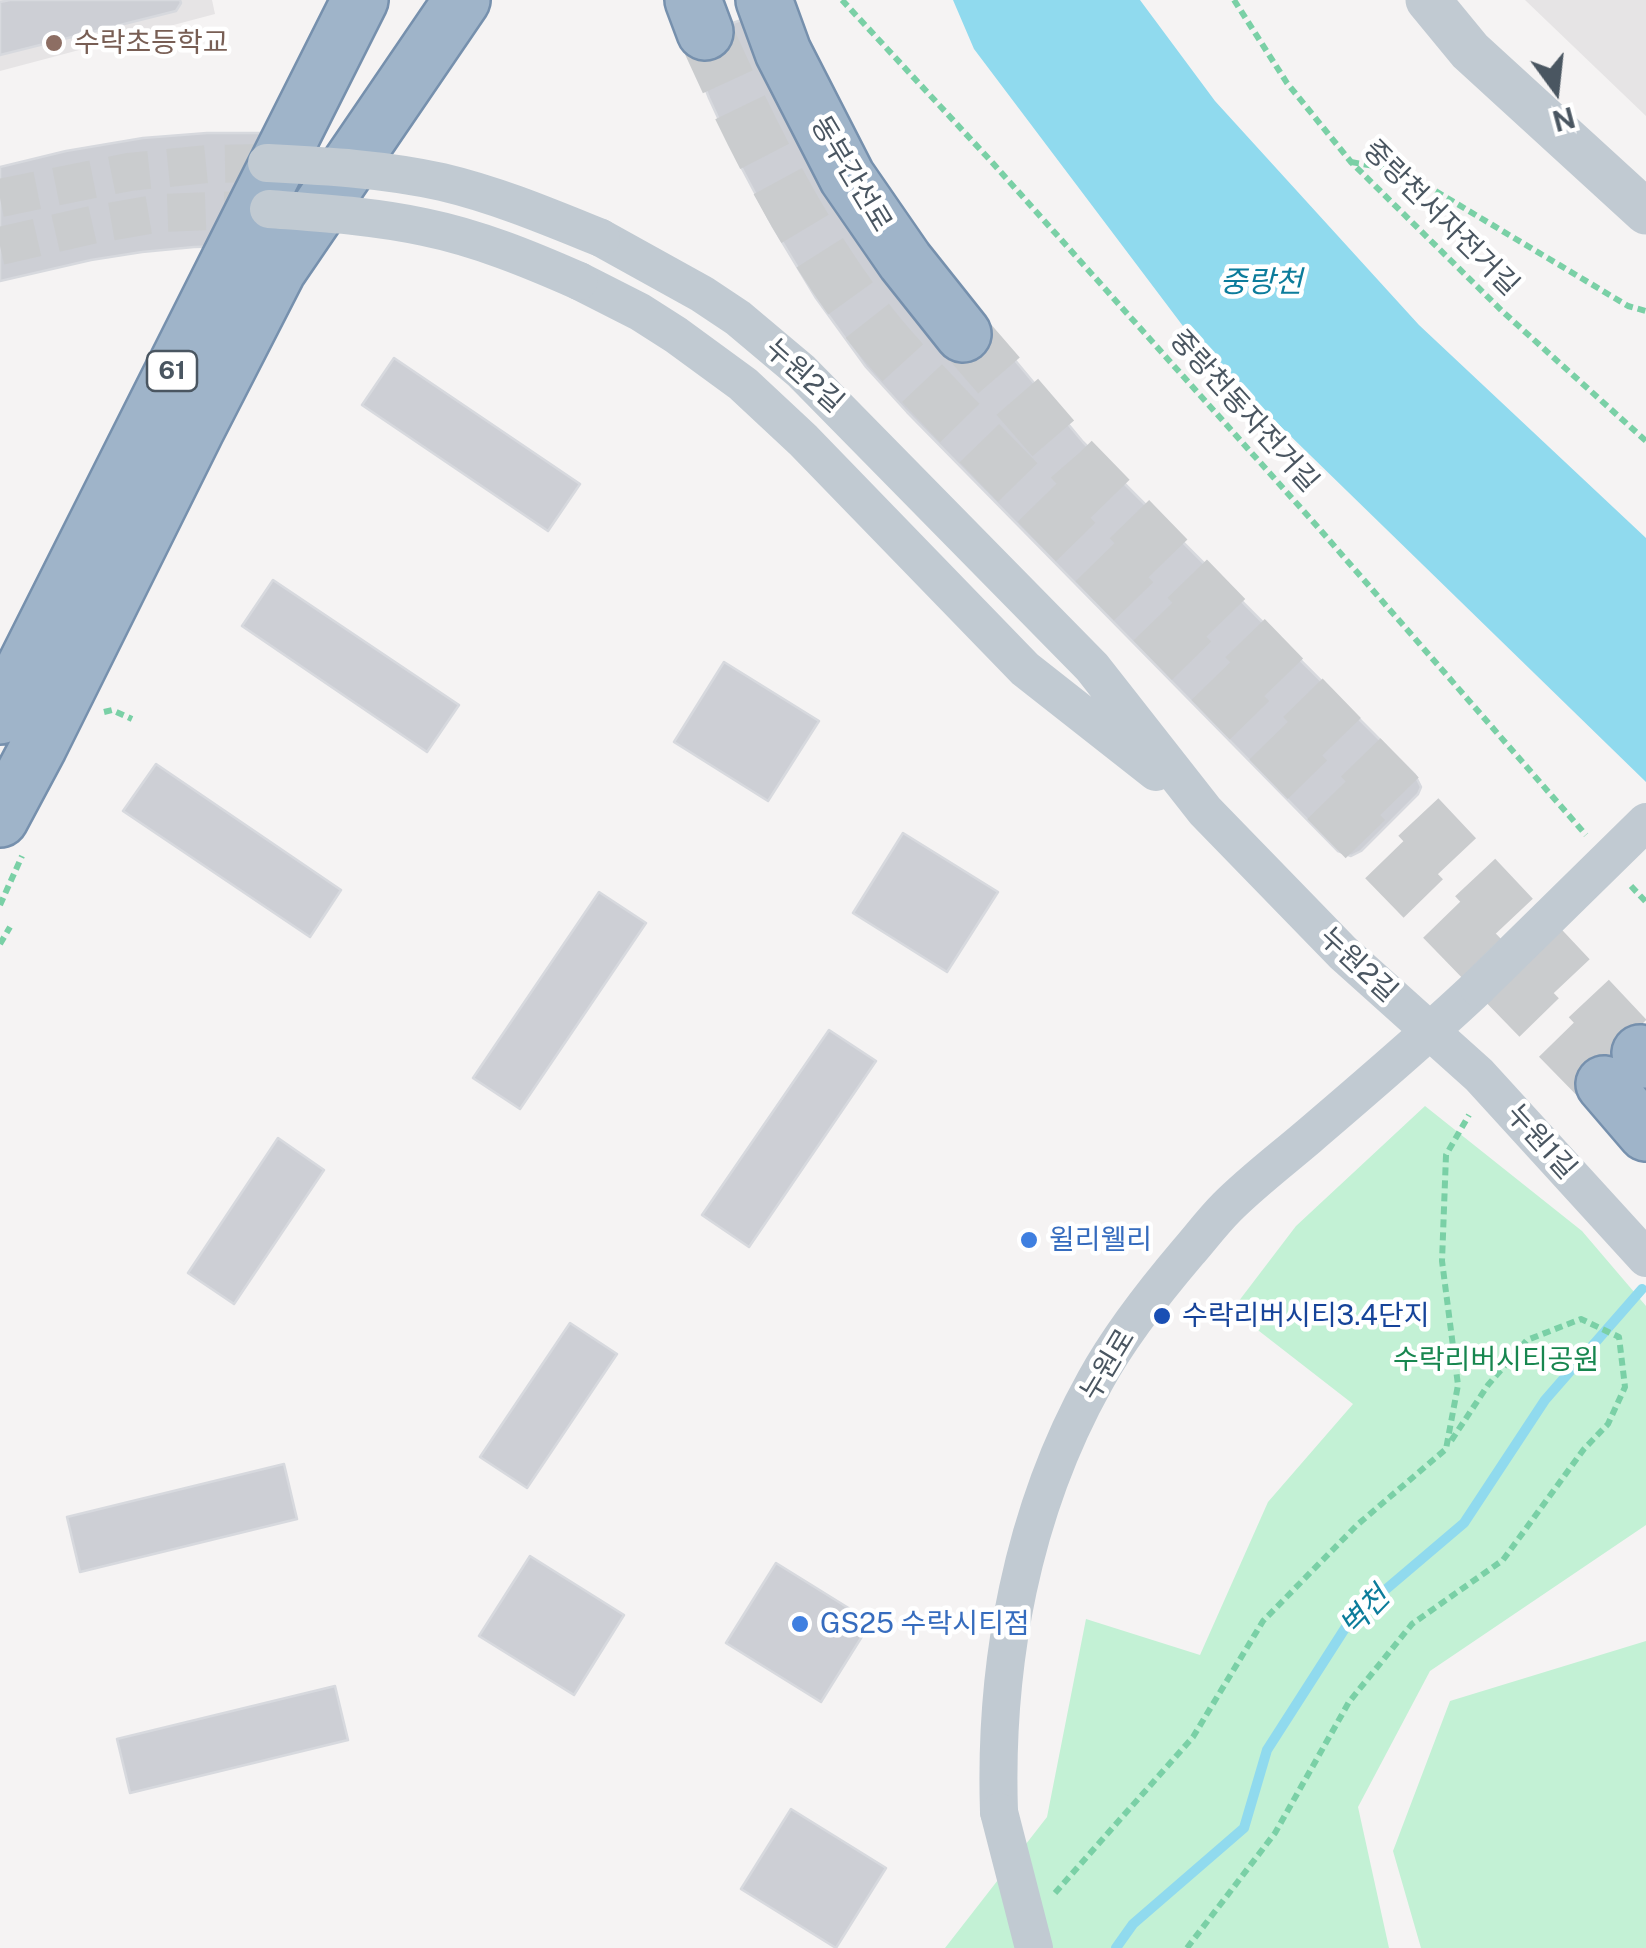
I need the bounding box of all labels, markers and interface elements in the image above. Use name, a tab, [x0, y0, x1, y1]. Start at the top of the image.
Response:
place label: 수락초등학교	[74, 26, 229, 60]
marker: 수락초등학교	[43, 32, 65, 54]
north arrow	[1506, 40, 1606, 140]
text: N	[1549, 101, 1579, 138]
street label: 동부간선로	[803, 110, 899, 238]
street label: 중랑천서자전거길	[1356, 133, 1526, 303]
water label: 중랑천	[1220, 265, 1302, 301]
street label: 중랑천동자전거길	[1163, 323, 1325, 499]
street label: 누원2길	[758, 332, 850, 420]
road number: 61	[147, 351, 197, 391]
street label: 누원2길	[1312, 921, 1404, 1009]
street label: 누원1길	[1499, 1098, 1583, 1186]
place label: 윌리웰리	[1049, 1223, 1152, 1257]
marker: 윌리웰리	[1018, 1229, 1040, 1251]
place label: 수락리버시티3.4단지	[1182, 1299, 1429, 1333]
marker: 수락리버시티3.4단지	[1151, 1305, 1173, 1327]
street label: 누원로	[1074, 1323, 1142, 1407]
park label: 수락리버시티공원	[1393, 1343, 1599, 1377]
water label: 벽천	[1333, 1580, 1397, 1644]
place label: GS25 수락시티점	[820, 1607, 1029, 1641]
marker: GS25 수락시티점	[789, 1613, 811, 1635]

